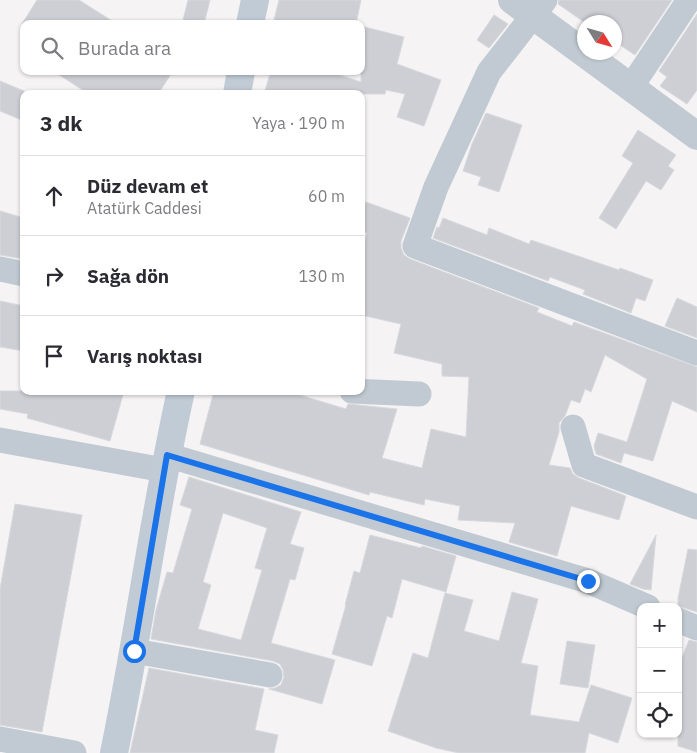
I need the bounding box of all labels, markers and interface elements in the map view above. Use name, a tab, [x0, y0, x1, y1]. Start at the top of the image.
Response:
north arrow	[577, 15, 622, 60]
search box	[20, 20, 365, 75]
icon: search	[38, 34, 66, 62]
text: Burada ara	[78, 36, 171, 60]
text: 3 dk	[40, 109, 82, 137]
text: Yaya · 190 m	[252, 113, 345, 133]
text: Düz devam et	[87, 174, 208, 198]
icon: ahead	[40, 182, 68, 210]
text: 60 m	[308, 186, 345, 206]
text: Atatürk Caddesi	[87, 198, 202, 218]
icon: right	[40, 262, 68, 290]
text: Sağa dön	[87, 264, 169, 288]
text: 130 m	[298, 266, 345, 286]
icon: arrive	[40, 342, 68, 370]
text: Varış noktası	[87, 344, 202, 368]
route end	[577, 570, 600, 593]
map controls	[637, 603, 682, 738]
button: +	[637, 603, 682, 648]
route start	[123, 640, 146, 663]
button: −	[637, 648, 682, 693]
button: locate	[637, 693, 682, 738]

